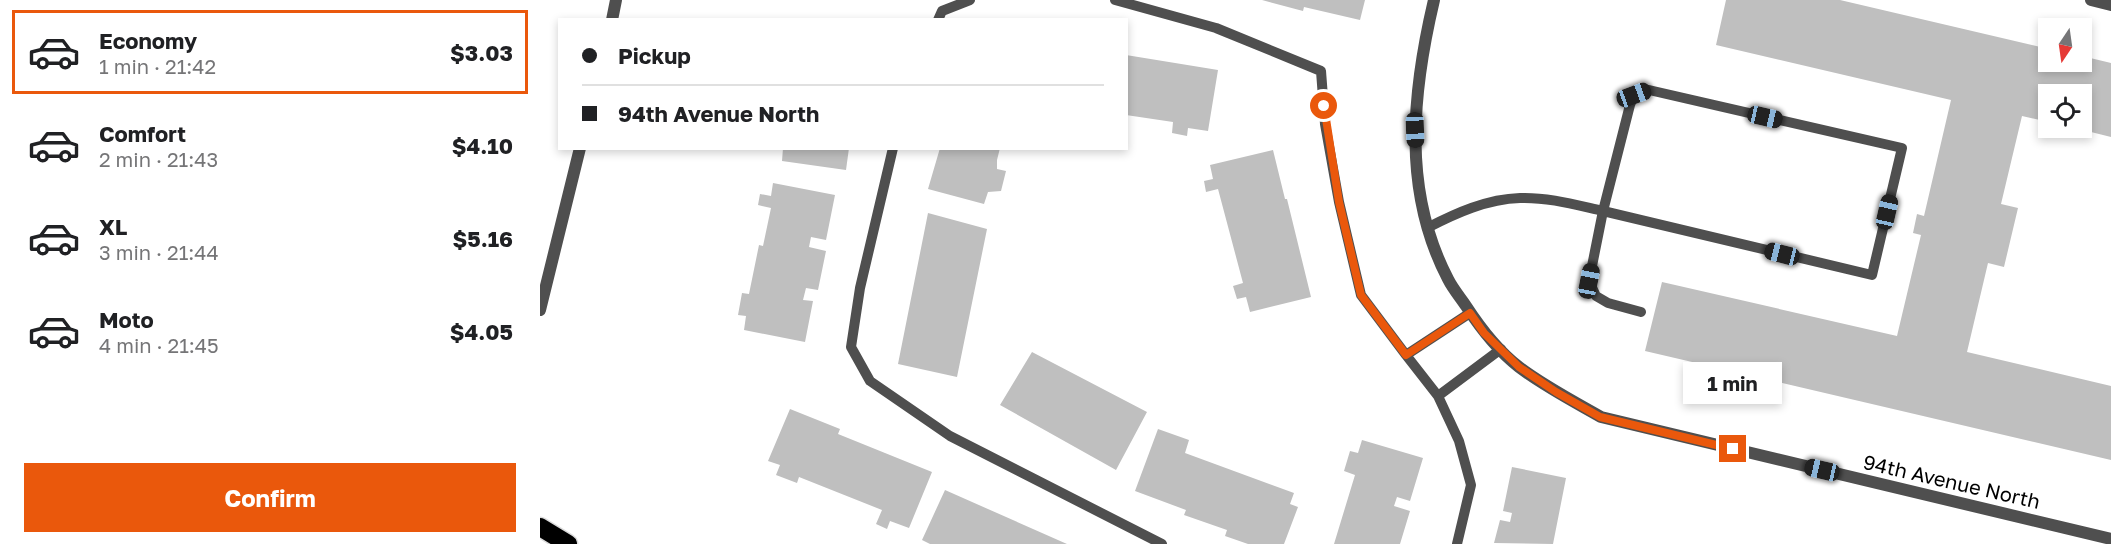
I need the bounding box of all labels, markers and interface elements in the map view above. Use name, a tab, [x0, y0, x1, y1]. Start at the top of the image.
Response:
north arrow	[2038, 18, 2092, 72]
map controls	[2038, 18, 2092, 138]
icon: car	[27, 25, 81, 79]
text: Economy	[99, 27, 197, 54]
text: $3.03	[450, 39, 513, 66]
text: Pickup	[618, 42, 691, 69]
text: 1 min · 21:42	[99, 54, 216, 78]
car	[1614, 80, 1654, 110]
button: locate	[2038, 84, 2092, 138]
route start	[1310, 92, 1337, 119]
text: 94th Avenue North	[618, 100, 819, 127]
car	[1745, 104, 1785, 130]
car	[1405, 112, 1425, 148]
icon: car	[27, 118, 81, 172]
text: Comfort	[99, 120, 186, 147]
text: $4.10	[452, 132, 513, 159]
text: 2 min · 21:43	[99, 147, 218, 171]
car	[1874, 192, 1900, 232]
icon: car	[27, 211, 81, 265]
text: XL	[99, 213, 127, 240]
text: $5.16	[452, 225, 513, 252]
text: 3 min · 21:44	[99, 240, 219, 264]
car	[1762, 241, 1802, 267]
car	[1577, 262, 1601, 300]
icon: car	[27, 304, 81, 358]
text: Moto	[99, 306, 154, 333]
text: $4.05	[450, 318, 513, 345]
text: 4 min · 21:45	[99, 333, 219, 357]
callout: 1 min	[1684, 362, 1782, 404]
text: 1 min	[1707, 371, 1758, 395]
route end	[1719, 435, 1746, 462]
street label: 94th Avenue North	[1861, 449, 2043, 513]
car	[1802, 457, 1842, 483]
button: Confirm	[24, 463, 516, 532]

